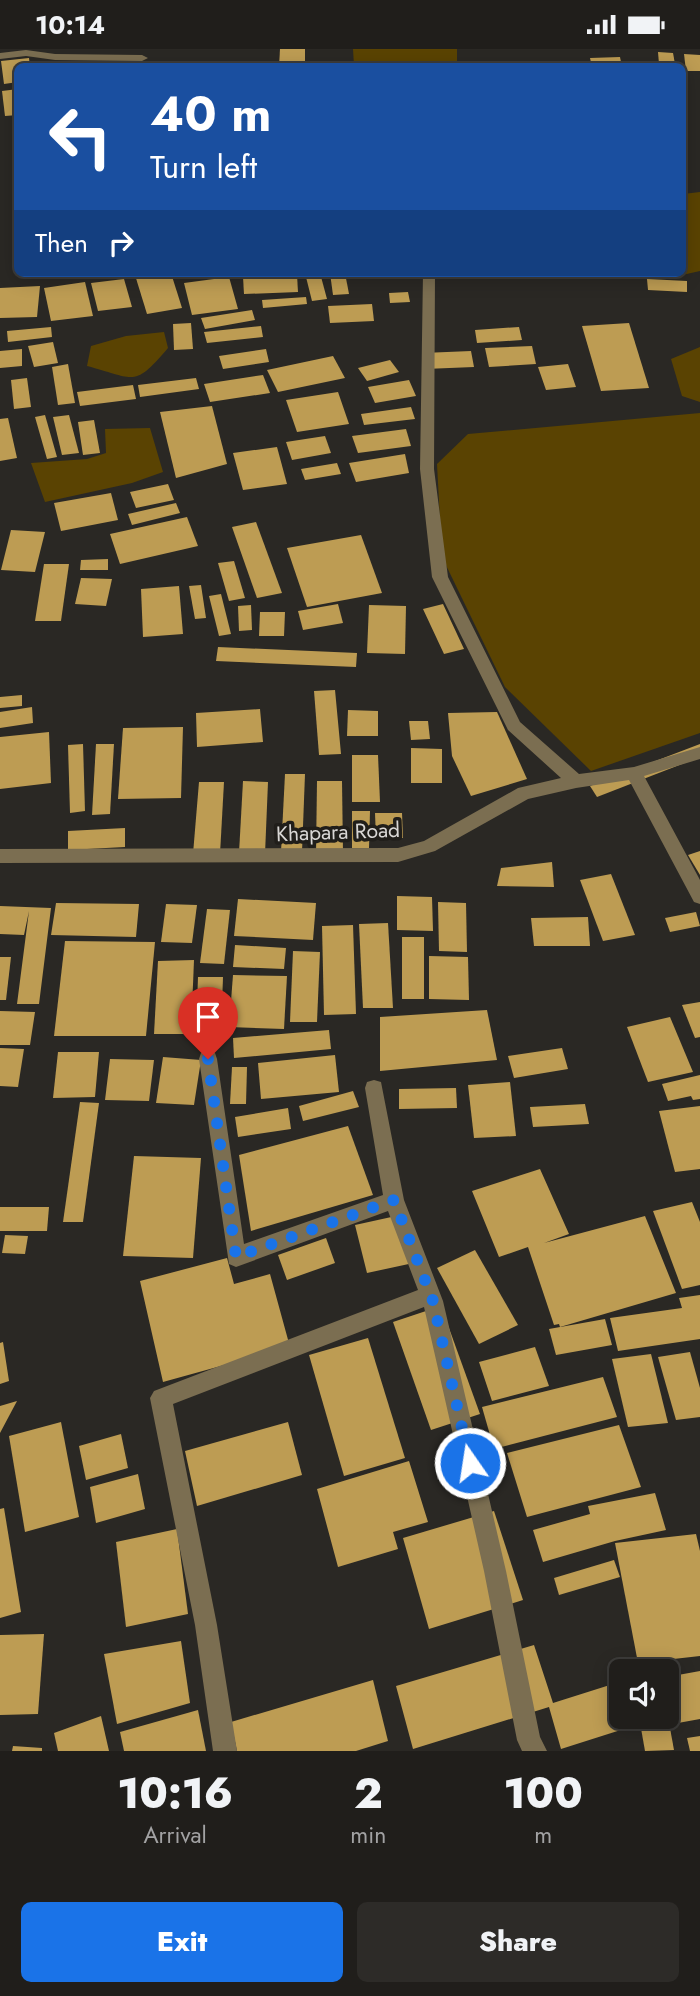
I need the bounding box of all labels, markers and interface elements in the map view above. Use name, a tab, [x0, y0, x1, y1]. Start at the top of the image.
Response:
text: 10:14	[35, 6, 105, 44]
text: 40 m	[150, 79, 272, 149]
icon: left	[35, 91, 126, 182]
text: Turn left	[150, 144, 257, 190]
text: Then	[35, 224, 88, 262]
icon: right	[102, 224, 140, 262]
street label: Khapara Road	[276, 815, 400, 849]
pin	[178, 987, 238, 1059]
icon: arrive	[189, 998, 227, 1036]
position arrow	[433, 1426, 507, 1500]
map controls	[609, 1659, 679, 1729]
button: sound	[609, 1659, 679, 1729]
text: 10:16	[117, 1763, 233, 1824]
text: 2	[354, 1763, 383, 1824]
text: 100	[503, 1763, 583, 1824]
text: Arrival	[143, 1818, 207, 1852]
text: min	[350, 1818, 386, 1852]
text: m	[534, 1818, 552, 1852]
button: Exit	[21, 1902, 343, 1982]
button: Share	[357, 1902, 679, 1982]

